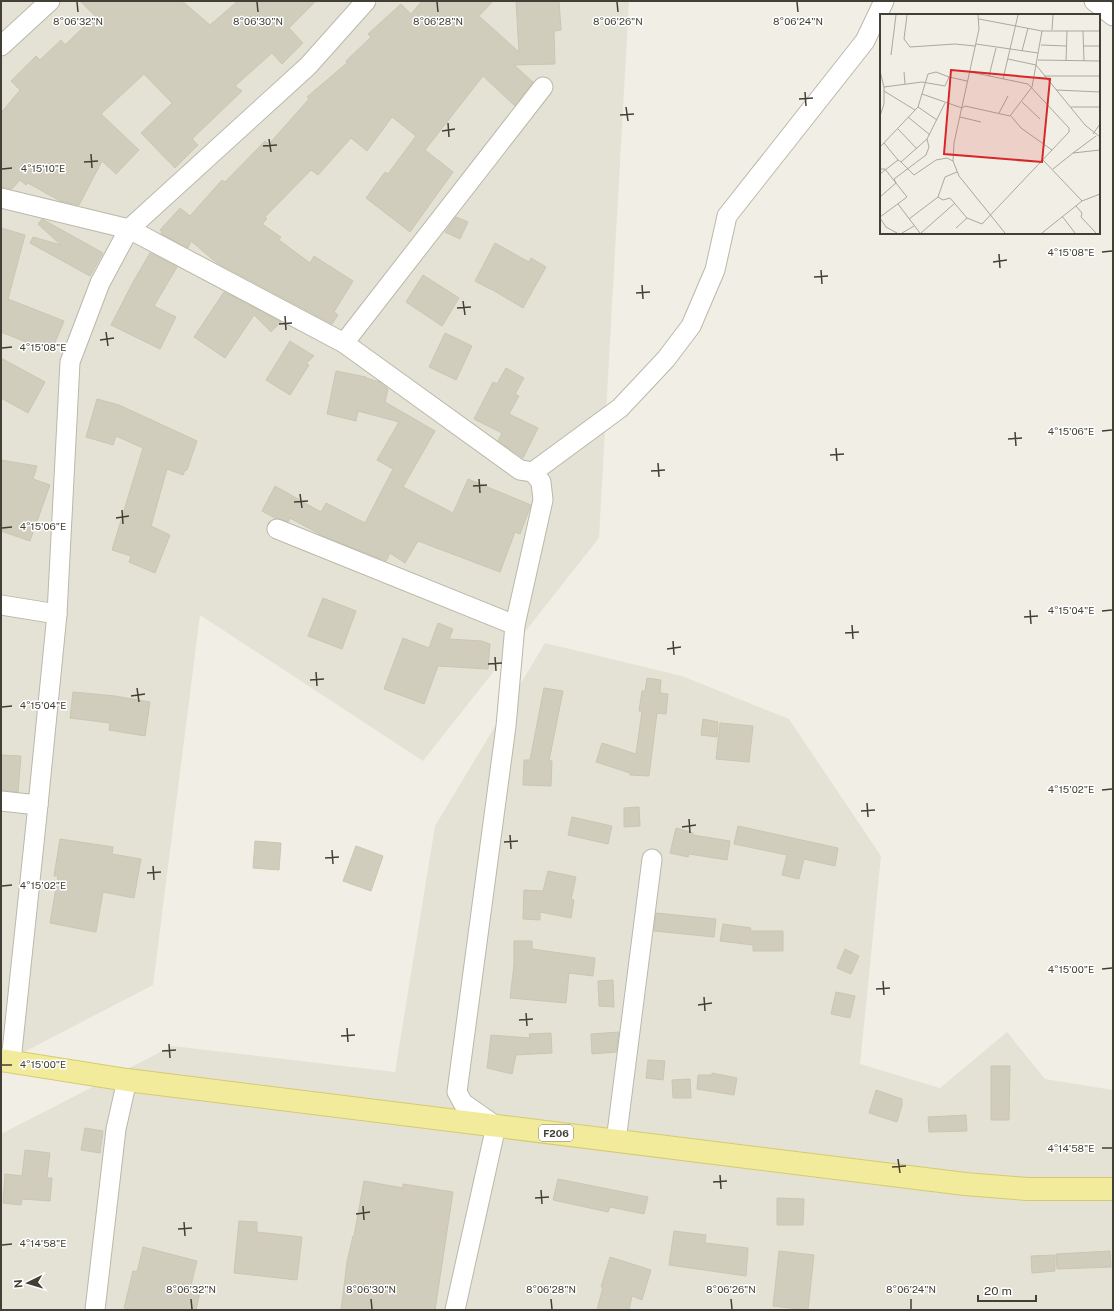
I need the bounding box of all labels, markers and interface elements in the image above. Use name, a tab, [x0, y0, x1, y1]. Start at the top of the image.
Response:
inset map	[880, 14, 1100, 234]
text: 8°06'32"N	[53, 15, 103, 27]
text: 8°06'30"N	[233, 15, 283, 27]
text: 8°06'28"N	[413, 15, 463, 27]
text: 8°06'26"N	[593, 15, 643, 27]
text: 8°06'24"N	[773, 15, 823, 27]
text: 4°15'10"E	[21, 162, 65, 174]
text: 4°15'08"E	[1048, 246, 1094, 258]
text: 4°15'08"E	[20, 341, 66, 353]
text: 4°15'06"E	[1048, 425, 1094, 437]
text: 4°15'06"E	[20, 520, 66, 532]
text: 4°15'04"E	[1048, 604, 1094, 616]
text: 4°15'04"E	[20, 699, 66, 711]
text: 4°15'02"E	[1048, 783, 1094, 795]
text: 4°15'02"E	[20, 879, 66, 891]
text: 4°15'00"E	[1048, 963, 1094, 975]
text: 4°15'00"E	[20, 1058, 66, 1070]
road number: F206	[539, 1125, 573, 1141]
text: 4°14'58"E	[1047, 1142, 1095, 1154]
text: 4°14'58"E	[19, 1237, 67, 1249]
north arrow	[8, 1263, 48, 1303]
scale bar	[978, 1277, 1036, 1303]
text: N	[12, 1279, 24, 1289]
text: 8°06'32"N	[166, 1283, 216, 1295]
text: 8°06'30"N	[346, 1283, 396, 1295]
text: 8°06'28"N	[526, 1283, 576, 1295]
text: 8°06'26"N	[706, 1283, 756, 1295]
text: 8°06'24"N	[886, 1283, 936, 1295]
text: 20 m	[984, 1284, 1012, 1298]

